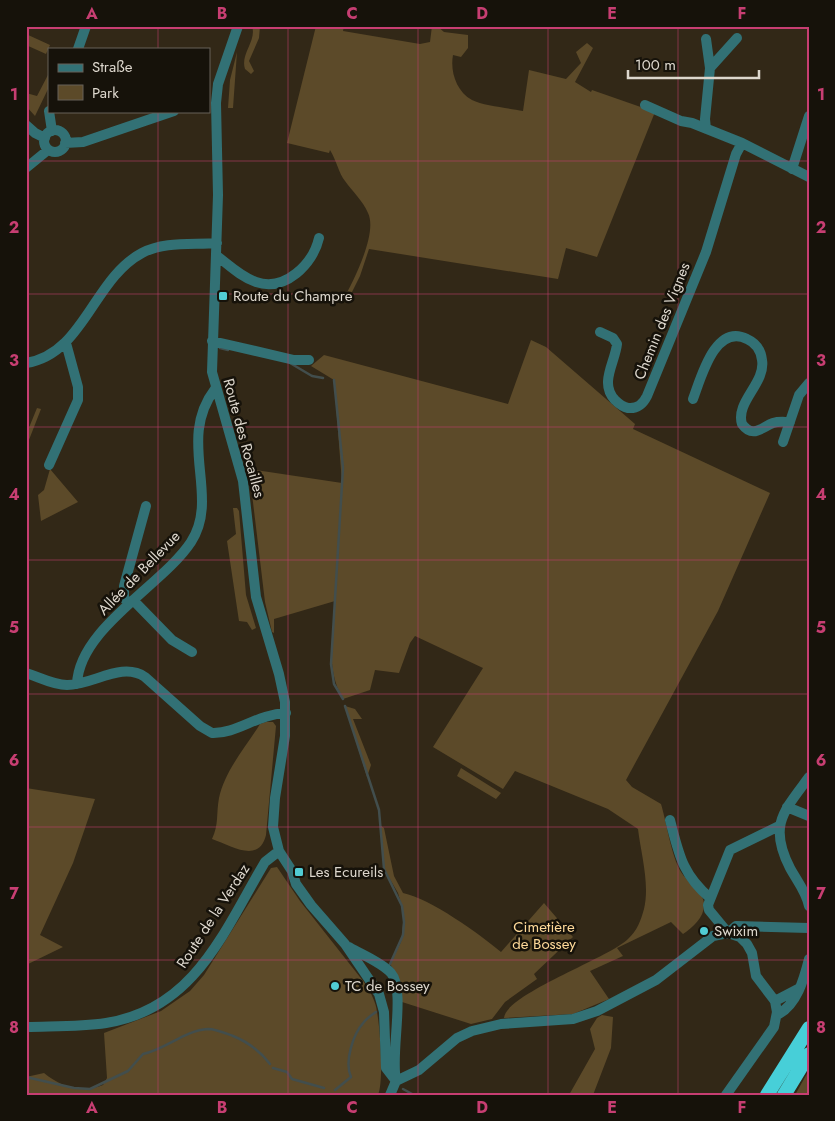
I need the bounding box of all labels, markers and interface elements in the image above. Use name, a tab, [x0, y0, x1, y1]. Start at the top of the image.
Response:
text: A	[85, 2, 98, 25]
text: B	[217, 2, 227, 25]
text: C	[346, 2, 358, 25]
text: D	[476, 2, 488, 25]
text: E	[607, 2, 617, 25]
text: F	[738, 2, 746, 25]
legend	[48, 48, 210, 112]
scale bar	[628, 48, 759, 80]
text: 100 m	[635, 54, 676, 76]
text: Straße	[92, 56, 133, 78]
text: Park	[92, 82, 119, 104]
text: 1	[10, 83, 18, 106]
text: 1	[817, 83, 825, 106]
text: 2	[9, 216, 19, 239]
text: 2	[816, 216, 826, 239]
street label: Chemin des Vignes	[628, 259, 696, 383]
place label: Route du Champre	[233, 285, 353, 307]
marker: Route du Champre	[217, 290, 229, 302]
text: 3	[9, 349, 19, 372]
text: 3	[816, 349, 826, 372]
street label: Route des Rocailles	[218, 376, 270, 500]
text: 4	[8, 483, 20, 506]
text: 4	[815, 483, 827, 506]
street label: Allée de Bellevue	[93, 526, 185, 620]
text: 5	[9, 616, 19, 639]
text: 5	[816, 616, 826, 639]
text: 6	[9, 749, 19, 772]
text: 6	[816, 749, 826, 772]
street label: Route de la Verdaz	[171, 859, 255, 973]
place label: Les Ecureils	[309, 861, 383, 883]
marker: Les Ecureils	[293, 866, 305, 878]
text: 7	[9, 882, 19, 905]
text: 7	[816, 882, 826, 905]
park label: Cimetière de Bossey	[512, 916, 576, 955]
place label: Swixim	[714, 920, 758, 942]
marker: Swixim	[698, 925, 710, 937]
place label: TC de Bossey	[345, 975, 430, 997]
marker: TC de Bossey	[329, 980, 341, 992]
text: 8	[9, 1016, 19, 1039]
text: 8	[816, 1016, 826, 1039]
text: A	[85, 1096, 98, 1119]
text: B	[217, 1096, 227, 1119]
text: C	[346, 1096, 358, 1119]
text: D	[476, 1096, 488, 1119]
text: E	[607, 1096, 617, 1119]
text: F	[738, 1096, 746, 1119]

